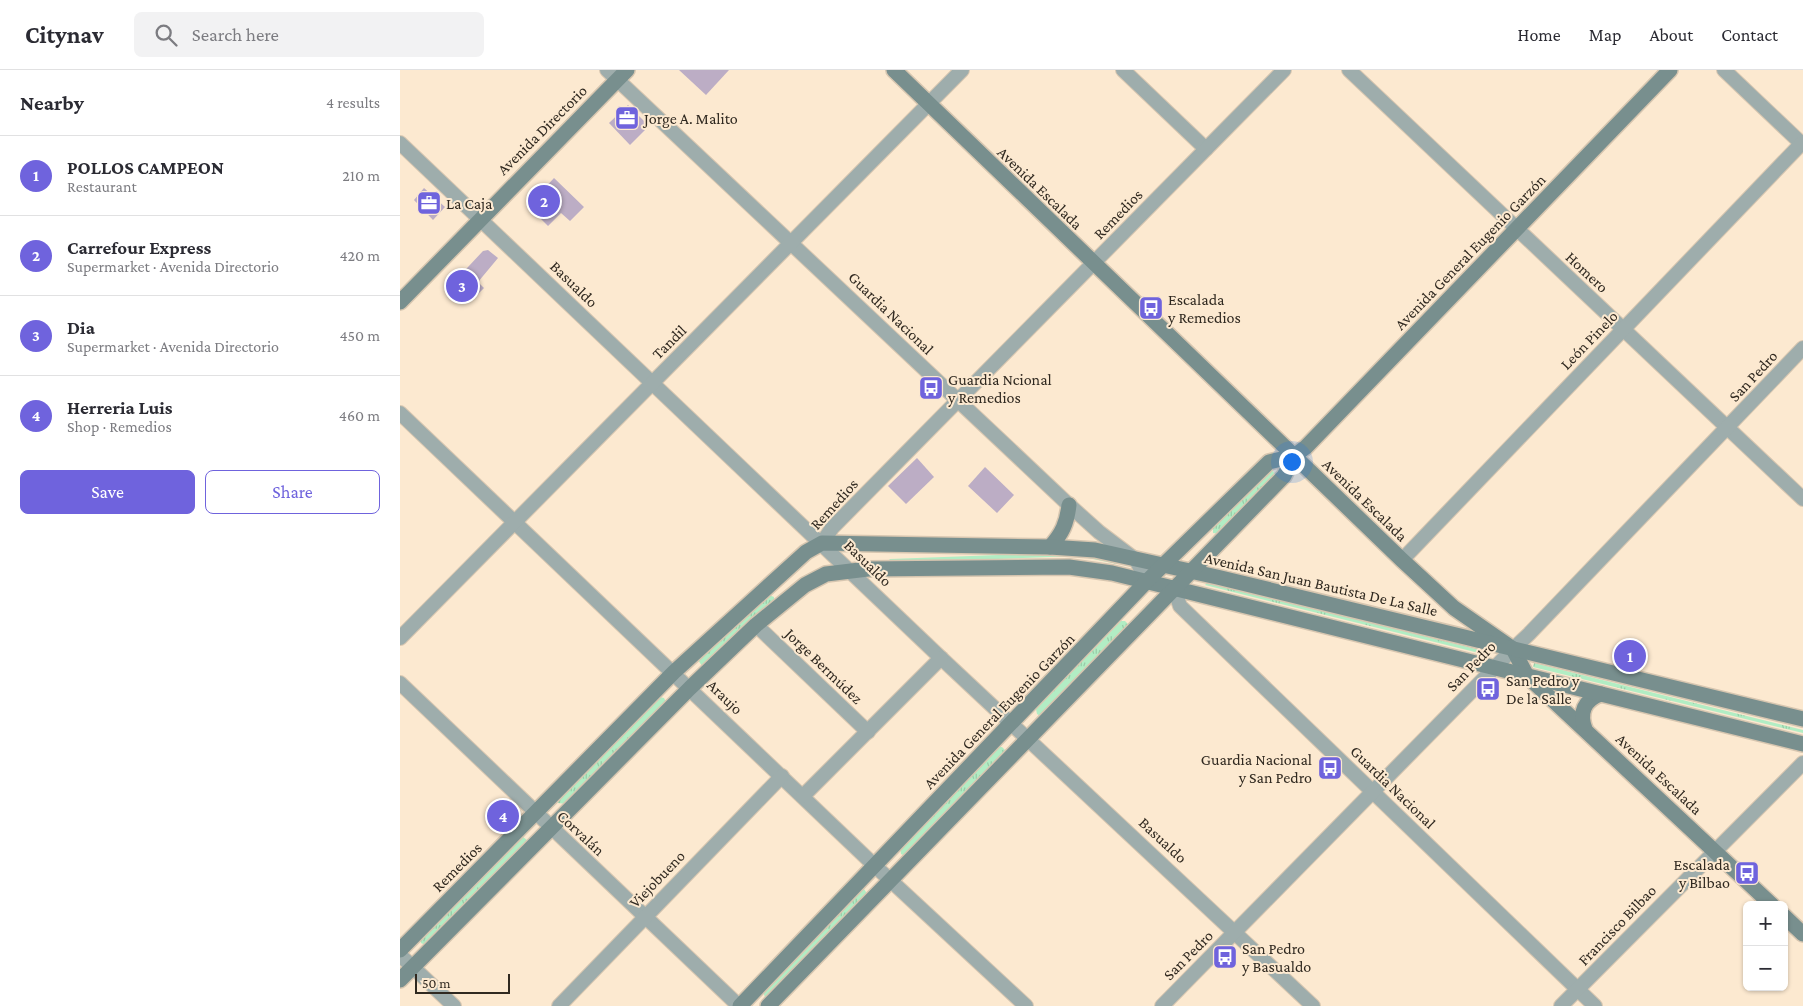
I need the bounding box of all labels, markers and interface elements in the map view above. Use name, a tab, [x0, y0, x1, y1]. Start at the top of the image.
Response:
search box	[134, 12, 484, 57]
text: Citynav	[25, 21, 104, 48]
icon: search	[152, 21, 180, 49]
text: Search here	[192, 24, 279, 45]
text: Home	[1518, 25, 1561, 45]
text: Map	[1589, 25, 1621, 45]
text: About	[1649, 25, 1693, 45]
text: Contact	[1721, 25, 1778, 45]
street label: Avenida Directorio	[494, 82, 590, 178]
text: Nearby	[20, 91, 84, 115]
text: 4 results	[326, 94, 380, 111]
office icon: Jorge A. Malito	[614, 105, 640, 131]
place label: Jorge A. Malito	[642, 110, 738, 128]
street label: Avenida Escalada	[994, 143, 1086, 233]
text: POLLOS CAMPEON	[67, 157, 224, 178]
text: 1	[33, 167, 39, 184]
text: 210 m	[342, 167, 380, 184]
street label: Avenida General Eugenio Garzón	[1391, 171, 1550, 334]
text: Restaurant	[67, 178, 137, 195]
pin: 2	[528, 182, 560, 220]
street label: Remedios	[1090, 186, 1146, 242]
office icon: La Caja	[416, 190, 442, 216]
place label: La Caja	[446, 195, 493, 213]
text: Carrefour Express	[67, 237, 211, 258]
text: 2	[32, 247, 40, 264]
text: 420 m	[339, 247, 380, 264]
street label: Homero	[1562, 248, 1612, 296]
street label: Basualdo	[547, 257, 601, 311]
text: Supermarket · Avenida Directorio	[67, 258, 279, 275]
pin: 3	[446, 267, 478, 305]
street label: Guardia Nacional	[845, 268, 937, 358]
place label: Escalada y Remedios	[1167, 291, 1241, 327]
bus stop icon: Escalada y Remedios	[1138, 295, 1164, 321]
street label: León Pinelo	[1557, 307, 1621, 373]
text: Dia	[67, 317, 95, 338]
street label: Tandil	[649, 322, 689, 362]
text: 3	[32, 327, 40, 344]
text: 450 m	[339, 327, 380, 344]
text: Supermarket · Avenida Directorio	[67, 338, 279, 355]
street label: San Pedro	[1725, 347, 1781, 405]
place label: Guardia Ncional y Remedios	[947, 371, 1052, 407]
bus stop icon: Guardia Ncional y Remedios	[918, 375, 944, 401]
text: Herreria Luis	[67, 397, 172, 418]
text: 4	[32, 407, 40, 424]
text: 460 m	[339, 407, 380, 424]
text: Shop · Remedios	[67, 418, 172, 435]
your location	[1279, 449, 1305, 475]
street label: Avenida Escalada	[1319, 455, 1411, 545]
button: Save	[20, 470, 195, 514]
button: Share	[205, 470, 380, 514]
street label: Remedios	[807, 475, 861, 533]
street label: Basualdo	[841, 536, 895, 590]
street label: Avenida San Juan Bautista De La Salle	[1203, 549, 1439, 620]
street label: Jorge Bermúdez	[780, 623, 866, 708]
street label: Avenida General Eugenio Garzón	[920, 630, 1079, 793]
street label: San Pedro	[1443, 637, 1499, 695]
pin: 1	[1614, 637, 1646, 675]
place label: San Pedro y De la Salle	[1506, 672, 1580, 707]
street label: Araujo	[703, 676, 746, 719]
bus stop icon: San Pedro y De la Salle	[1475, 676, 1501, 702]
street label: Avenida Escalada	[1613, 730, 1706, 818]
street label: Guardia Nacional	[1347, 742, 1439, 832]
place label: Guardia Nacional y San Pedro	[1201, 751, 1312, 787]
bus stop icon: Guardia Nacional y San Pedro	[1317, 755, 1343, 781]
pin: 4	[487, 797, 519, 835]
street label: Corvalán	[554, 807, 608, 859]
street label: Basualdo	[1136, 814, 1190, 866]
street label: Remedios	[429, 839, 485, 895]
street label: Viejobueno	[626, 847, 689, 912]
place label: Escalada y Bilbao	[1674, 856, 1731, 892]
bus stop icon: Escalada y Bilbao	[1734, 860, 1760, 886]
street label: Francisco Bilbao	[1575, 881, 1659, 968]
map controls	[1743, 901, 1788, 991]
button: +	[1743, 901, 1788, 946]
street label: San Pedro	[1160, 927, 1216, 983]
place label: San Pedro y Basualdo	[1241, 940, 1311, 976]
bus stop icon: San Pedro y Basualdo	[1212, 944, 1238, 970]
button: −	[1743, 946, 1788, 991]
scale bar	[415, 971, 510, 994]
text: 50 m	[422, 975, 450, 991]

